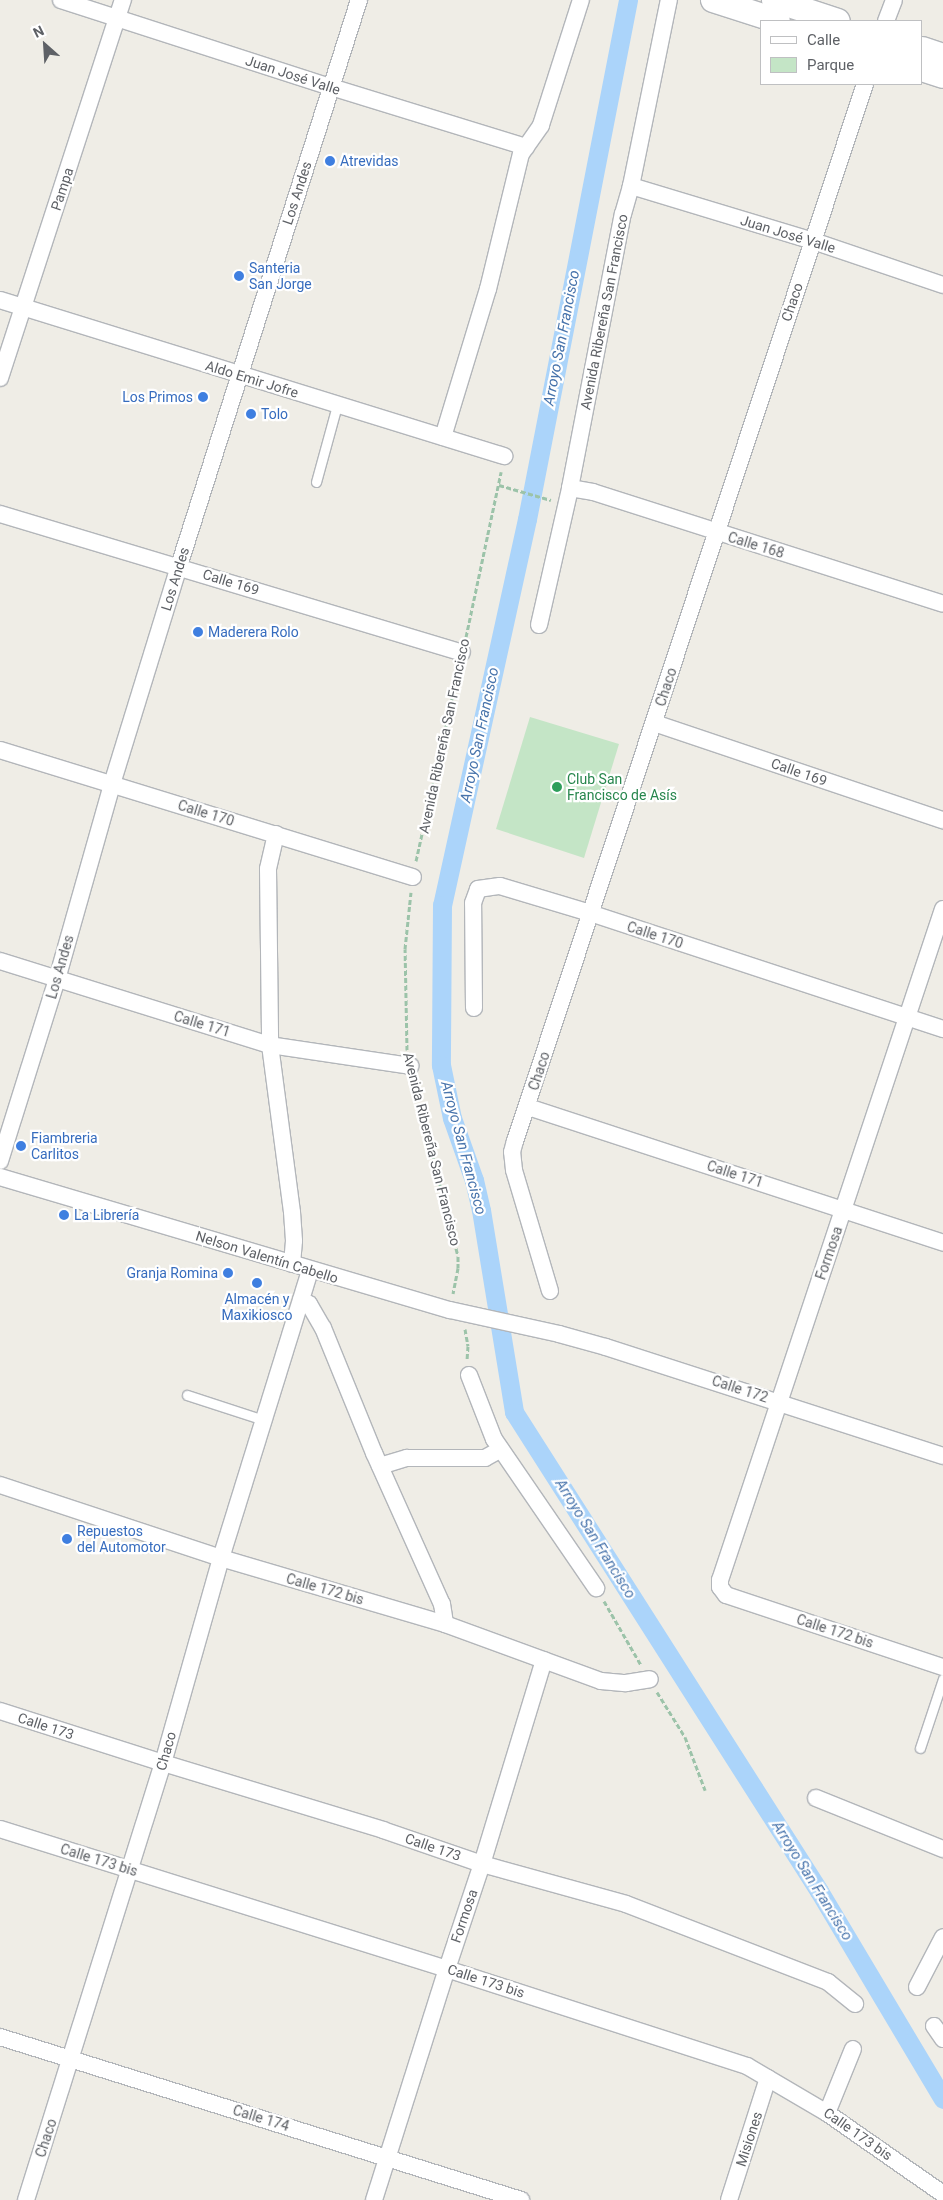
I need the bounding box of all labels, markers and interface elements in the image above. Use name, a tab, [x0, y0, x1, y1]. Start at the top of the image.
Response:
north arrow	[20, 20, 70, 70]
legend	[760, 20, 923, 85]
text: N	[30, 22, 46, 41]
text: Calle	[807, 31, 840, 49]
street label: Juan José Valle	[244, 52, 342, 98]
text: Parque	[807, 56, 854, 74]
place label: Atrevidas	[340, 153, 398, 169]
marker: Atrevidas	[324, 155, 336, 167]
street label: Los Andes	[279, 159, 315, 227]
street label: Pampa	[47, 165, 77, 213]
street label: Juan José Valle	[738, 212, 838, 256]
street label: Avenida Ribereña San Francisco	[577, 213, 631, 411]
place label: Santeria San Jorge	[249, 260, 312, 292]
water label: Arroyo San Francisco	[540, 269, 584, 407]
marker: Santeria San Jorge	[233, 270, 245, 282]
street label: Chaco	[778, 280, 806, 324]
street label: Aldo Emir Jofre	[203, 357, 301, 401]
place label: Los Primos	[122, 389, 193, 405]
marker: Los Primos	[197, 391, 209, 403]
place label: Tolo	[261, 406, 288, 422]
marker: Tolo	[245, 408, 257, 420]
street label: Calle 168	[726, 528, 786, 562]
street label: Los Andes	[157, 545, 193, 613]
street label: Calle 169	[201, 565, 261, 599]
place label: Maderera Rolo	[208, 624, 299, 640]
marker: Maderera Rolo	[192, 626, 204, 638]
street label: Avenida Ribereña San Francisco	[415, 637, 473, 835]
water label: Arroyo San Francisco	[457, 666, 503, 804]
street label: Chaco	[652, 666, 680, 708]
street label: Calle 169	[769, 755, 829, 789]
place label: Club San Francisco de Asís	[567, 771, 677, 804]
marker: Club San Francisco de Asís	[551, 781, 563, 793]
street label: Calle 170	[176, 796, 236, 830]
street label: Calle 170	[625, 918, 685, 952]
street label: Los Andes	[43, 933, 77, 1001]
street label: Calle 171	[172, 1007, 232, 1041]
street label: Avenida Ribereña San Francisco	[400, 1050, 464, 1248]
street label: Chaco	[525, 1050, 553, 1092]
water label: Arroyo San Francisco	[437, 1079, 489, 1217]
place label: Fiambreria Carlitos	[31, 1130, 98, 1162]
marker: Fiambreria Carlitos	[15, 1140, 27, 1152]
street label: Calle 171	[705, 1157, 765, 1191]
place label: La Librería	[74, 1207, 139, 1223]
marker: La Librería	[58, 1209, 70, 1221]
street label: Formosa	[812, 1224, 846, 1282]
street label: Nelson Valentín Cabello	[194, 1227, 340, 1287]
place label: Granja Romina	[127, 1265, 218, 1281]
marker: Granja Romina	[222, 1267, 234, 1279]
marker: Almacén y Maxikiosco	[251, 1277, 263, 1289]
place label: Almacén y Maxikiosco	[221, 1291, 293, 1324]
street label: Calle 172	[710, 1372, 770, 1406]
water label: Arroyo San Francisco	[551, 1476, 639, 1602]
place label: Repuestos del Automotor	[77, 1523, 166, 1555]
marker: Repuestos del Automotor	[61, 1533, 73, 1545]
street label: Calle 172 bis	[284, 1570, 366, 1608]
street label: Calle 172 bis	[794, 1611, 876, 1651]
street label: Calle 173	[16, 1709, 76, 1743]
street label: Chaco	[152, 1730, 180, 1772]
water label: Arroyo San Francisco	[768, 1818, 856, 1944]
street label: Calle 173	[403, 1830, 463, 1864]
street label: Calle 173 bis	[58, 1840, 140, 1880]
street label: Formosa	[447, 1887, 481, 1945]
street label: Calle 173 bis	[445, 1961, 527, 2001]
street label: Calle 174	[231, 2101, 291, 2135]
street label: Calle 173 bis	[820, 2104, 896, 2164]
street label: Misiones	[732, 2109, 766, 2169]
street label: Chaco	[32, 2117, 60, 2159]

